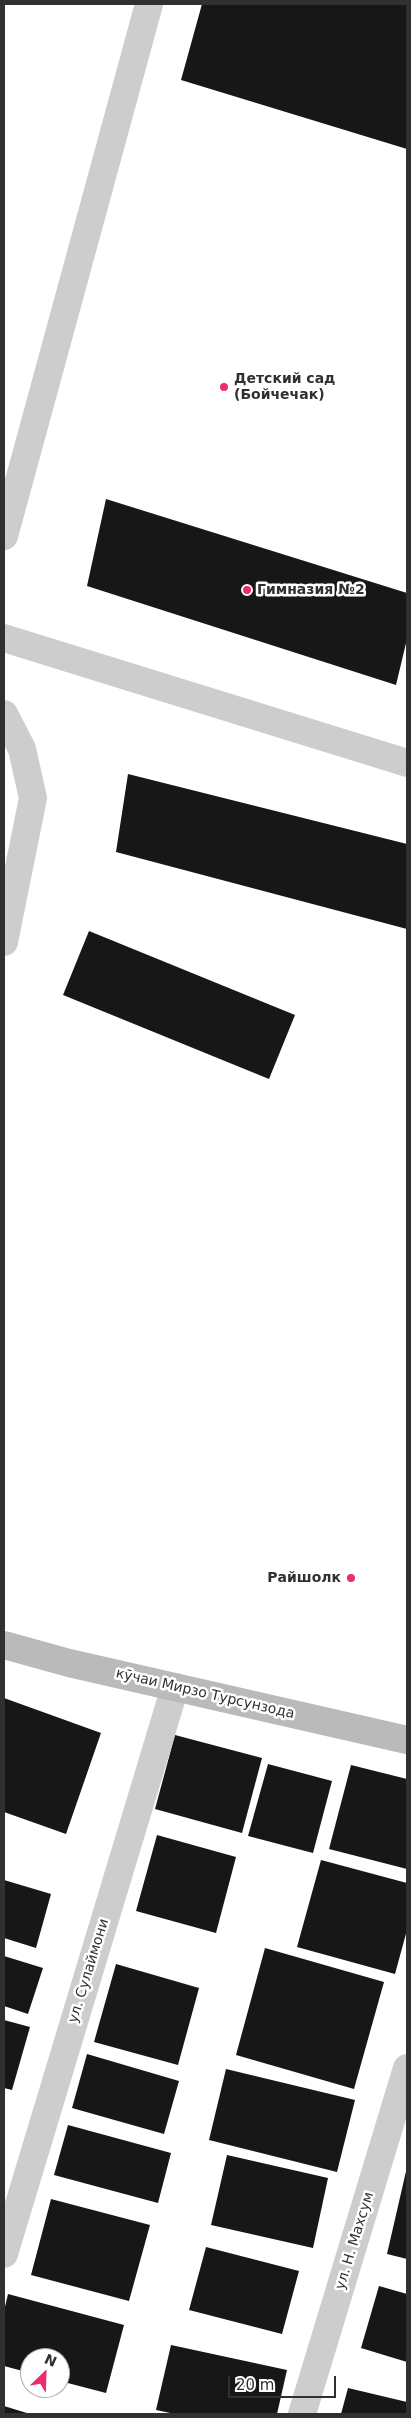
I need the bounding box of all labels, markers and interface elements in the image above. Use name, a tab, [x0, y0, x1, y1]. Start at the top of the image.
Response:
place label: Детский сад (Бойчечак)	[234, 371, 335, 404]
marker: Детский сад (Бойчечак)	[218, 381, 230, 393]
place label: Гимназия №2	[257, 582, 365, 598]
marker: Гимназия №2	[241, 584, 253, 596]
place label: Райшолк	[267, 1570, 341, 1586]
marker: Райшолк	[345, 1572, 357, 1584]
street label: кӯчаи Мирзо Турсунзода	[114, 1665, 296, 1723]
street label: ул. Сулаймони	[65, 1917, 113, 2025]
street label: ул. Н. Махсум	[332, 2190, 378, 2292]
north arrow	[20, 2348, 70, 2398]
text: N	[42, 2351, 59, 2370]
scale bar	[231, 2366, 338, 2398]
text: 20 m	[236, 2376, 274, 2394]

